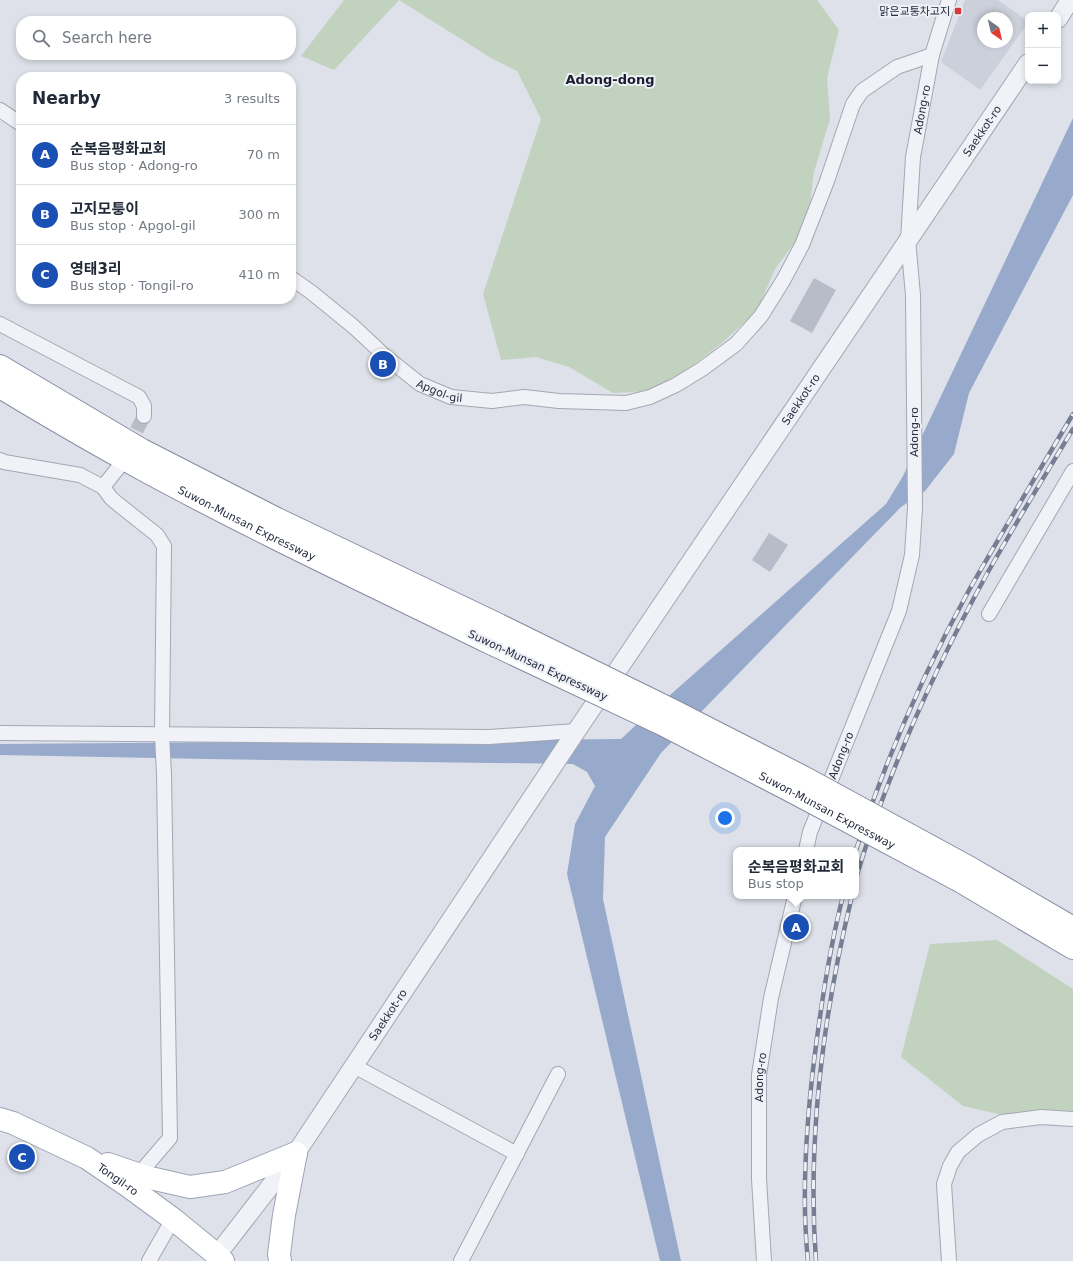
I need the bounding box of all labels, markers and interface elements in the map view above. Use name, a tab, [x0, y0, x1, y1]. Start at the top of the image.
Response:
place label: 맑은교통차고지	[879, 5, 950, 18]
marker: 맑은교통차고지	[953, 6, 963, 16]
north arrow	[977, 12, 1013, 48]
map controls	[1025, 12, 1061, 84]
button: +	[1025, 12, 1061, 48]
search box	[16, 16, 296, 60]
icon: search	[30, 27, 52, 49]
text: Search here	[62, 29, 152, 47]
button: −	[1025, 48, 1061, 84]
district label: Adong-dong	[565, 72, 655, 87]
street label: Adong-ro	[911, 84, 933, 135]
text: Nearby	[32, 88, 101, 108]
text: 3 results	[224, 91, 280, 106]
street label: Saekkot-ro	[961, 103, 1005, 159]
text: 순복음평화교회	[70, 140, 167, 158]
text: A	[40, 147, 50, 162]
text: 70 m	[247, 147, 280, 162]
text: Bus stop · Adong-ro	[70, 158, 198, 173]
text: 고지모퉁이	[70, 200, 139, 218]
text: B	[40, 207, 50, 222]
text: 300 m	[238, 207, 280, 222]
text: Bus stop · Apgol-gil	[70, 218, 196, 233]
text: 영태3리	[70, 260, 122, 278]
text: C	[40, 267, 50, 282]
text: 410 m	[238, 267, 280, 282]
text: Bus stop · Tongil-ro	[70, 278, 194, 293]
pin: B	[370, 349, 396, 379]
street label: Saekkot-ro	[779, 371, 823, 428]
street label: Apgol-gil	[414, 377, 463, 405]
street label: Adong-ro	[908, 407, 921, 457]
street label: Suwon-Munsan Expressway	[176, 483, 318, 564]
street label: Suwon-Munsan Expressway	[466, 627, 610, 704]
street label: Adong-ro	[826, 730, 857, 781]
street label: Suwon-Munsan Expressway	[757, 769, 898, 852]
your location	[715, 808, 735, 828]
popup	[733, 847, 859, 899]
text: 순복음평화교회	[748, 858, 844, 876]
text: Bus stop	[748, 876, 804, 891]
pin: A	[783, 912, 809, 942]
street label: Saekkot-ro	[367, 987, 410, 1043]
street label: Adong-ro	[753, 1051, 769, 1102]
pin: C	[9, 1142, 35, 1172]
street label: Tongil-ro	[94, 1160, 141, 1198]

